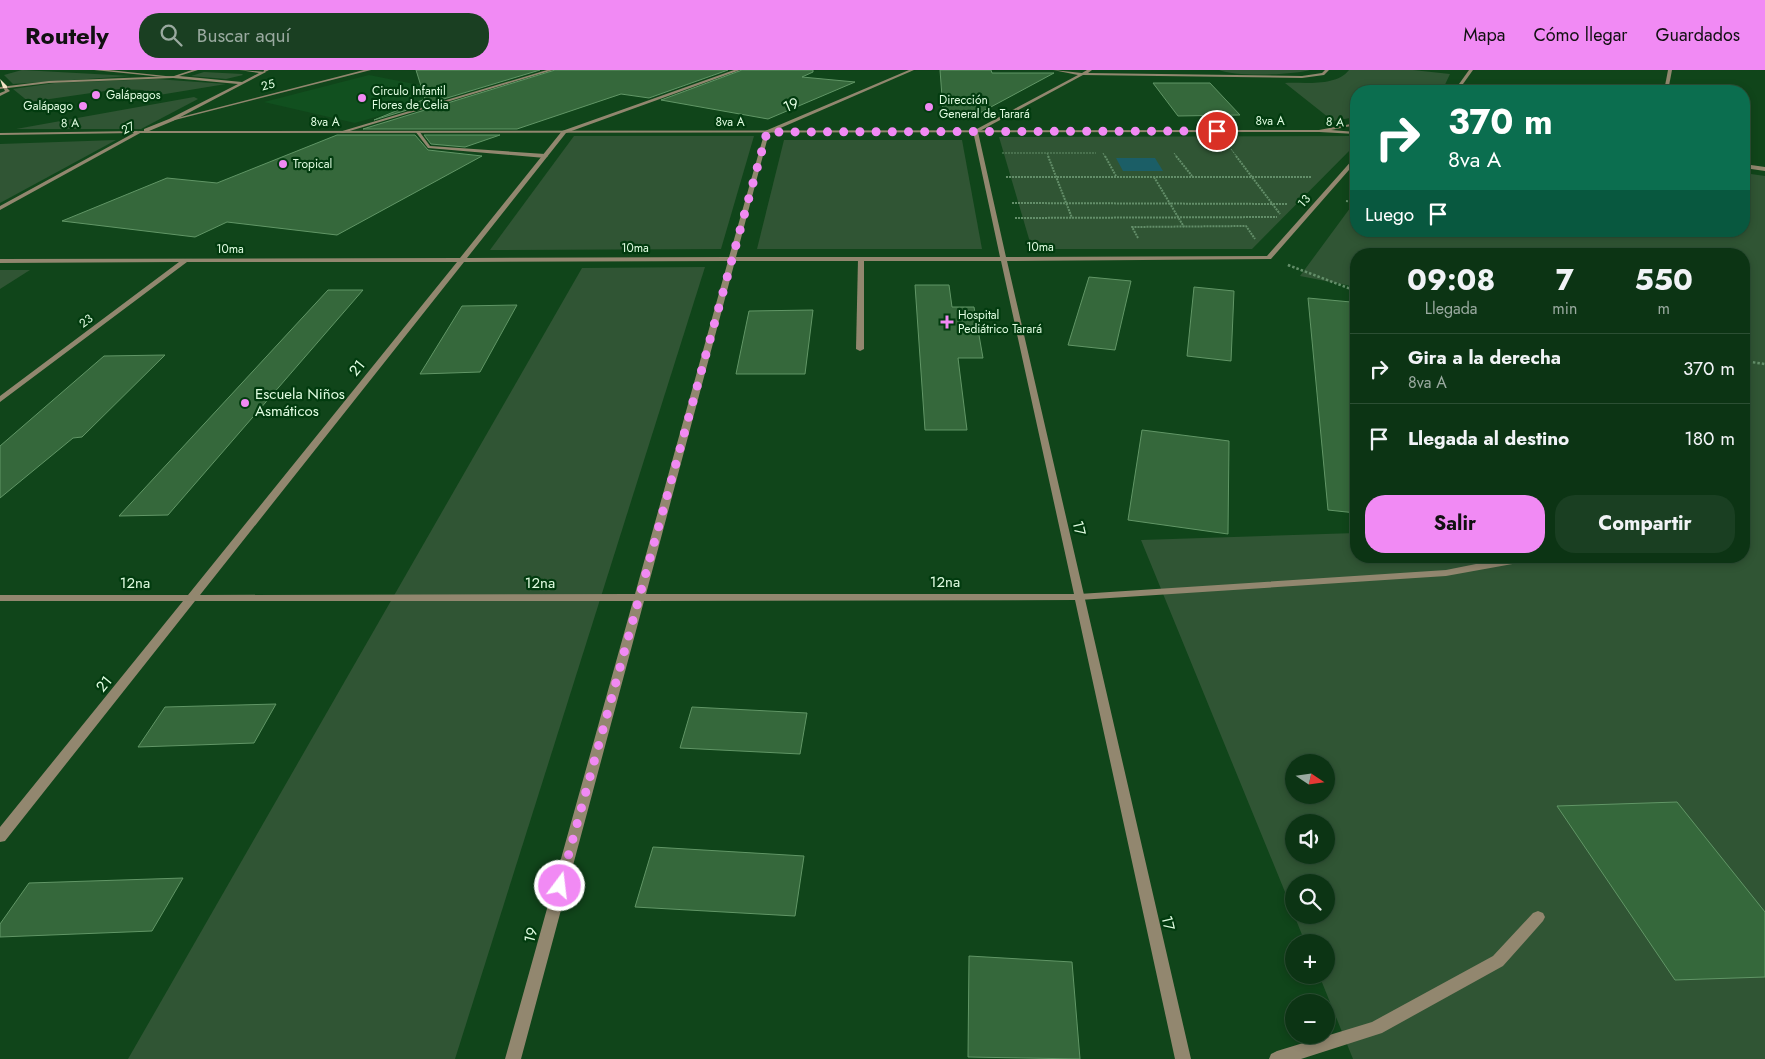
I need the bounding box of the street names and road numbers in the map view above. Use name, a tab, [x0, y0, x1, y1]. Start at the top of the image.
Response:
street label: 25	[259, 75, 277, 95]
street label: 19	[780, 92, 802, 118]
street label: 8va A	[1255, 112, 1285, 130]
street label: 8va A	[310, 113, 340, 131]
street label: 8va A	[715, 113, 745, 131]
street label: 8 A	[1326, 113, 1345, 131]
street label: 8 A	[61, 114, 79, 132]
street label: 27	[118, 117, 139, 139]
street label: 13	[1293, 190, 1315, 211]
street label: 10ma	[1026, 238, 1054, 256]
street label: 10ma	[621, 239, 649, 257]
street label: 10ma	[216, 240, 244, 258]
street label: 23	[75, 310, 97, 332]
street label: 21	[344, 355, 370, 381]
street label: 17	[1067, 518, 1091, 538]
street label: 12na	[930, 571, 960, 593]
street label: 12na	[120, 572, 150, 594]
street label: 12na	[525, 572, 555, 594]
street label: 21	[91, 671, 117, 697]
street label: 17	[1156, 913, 1180, 933]
street label: 19	[518, 925, 544, 945]

